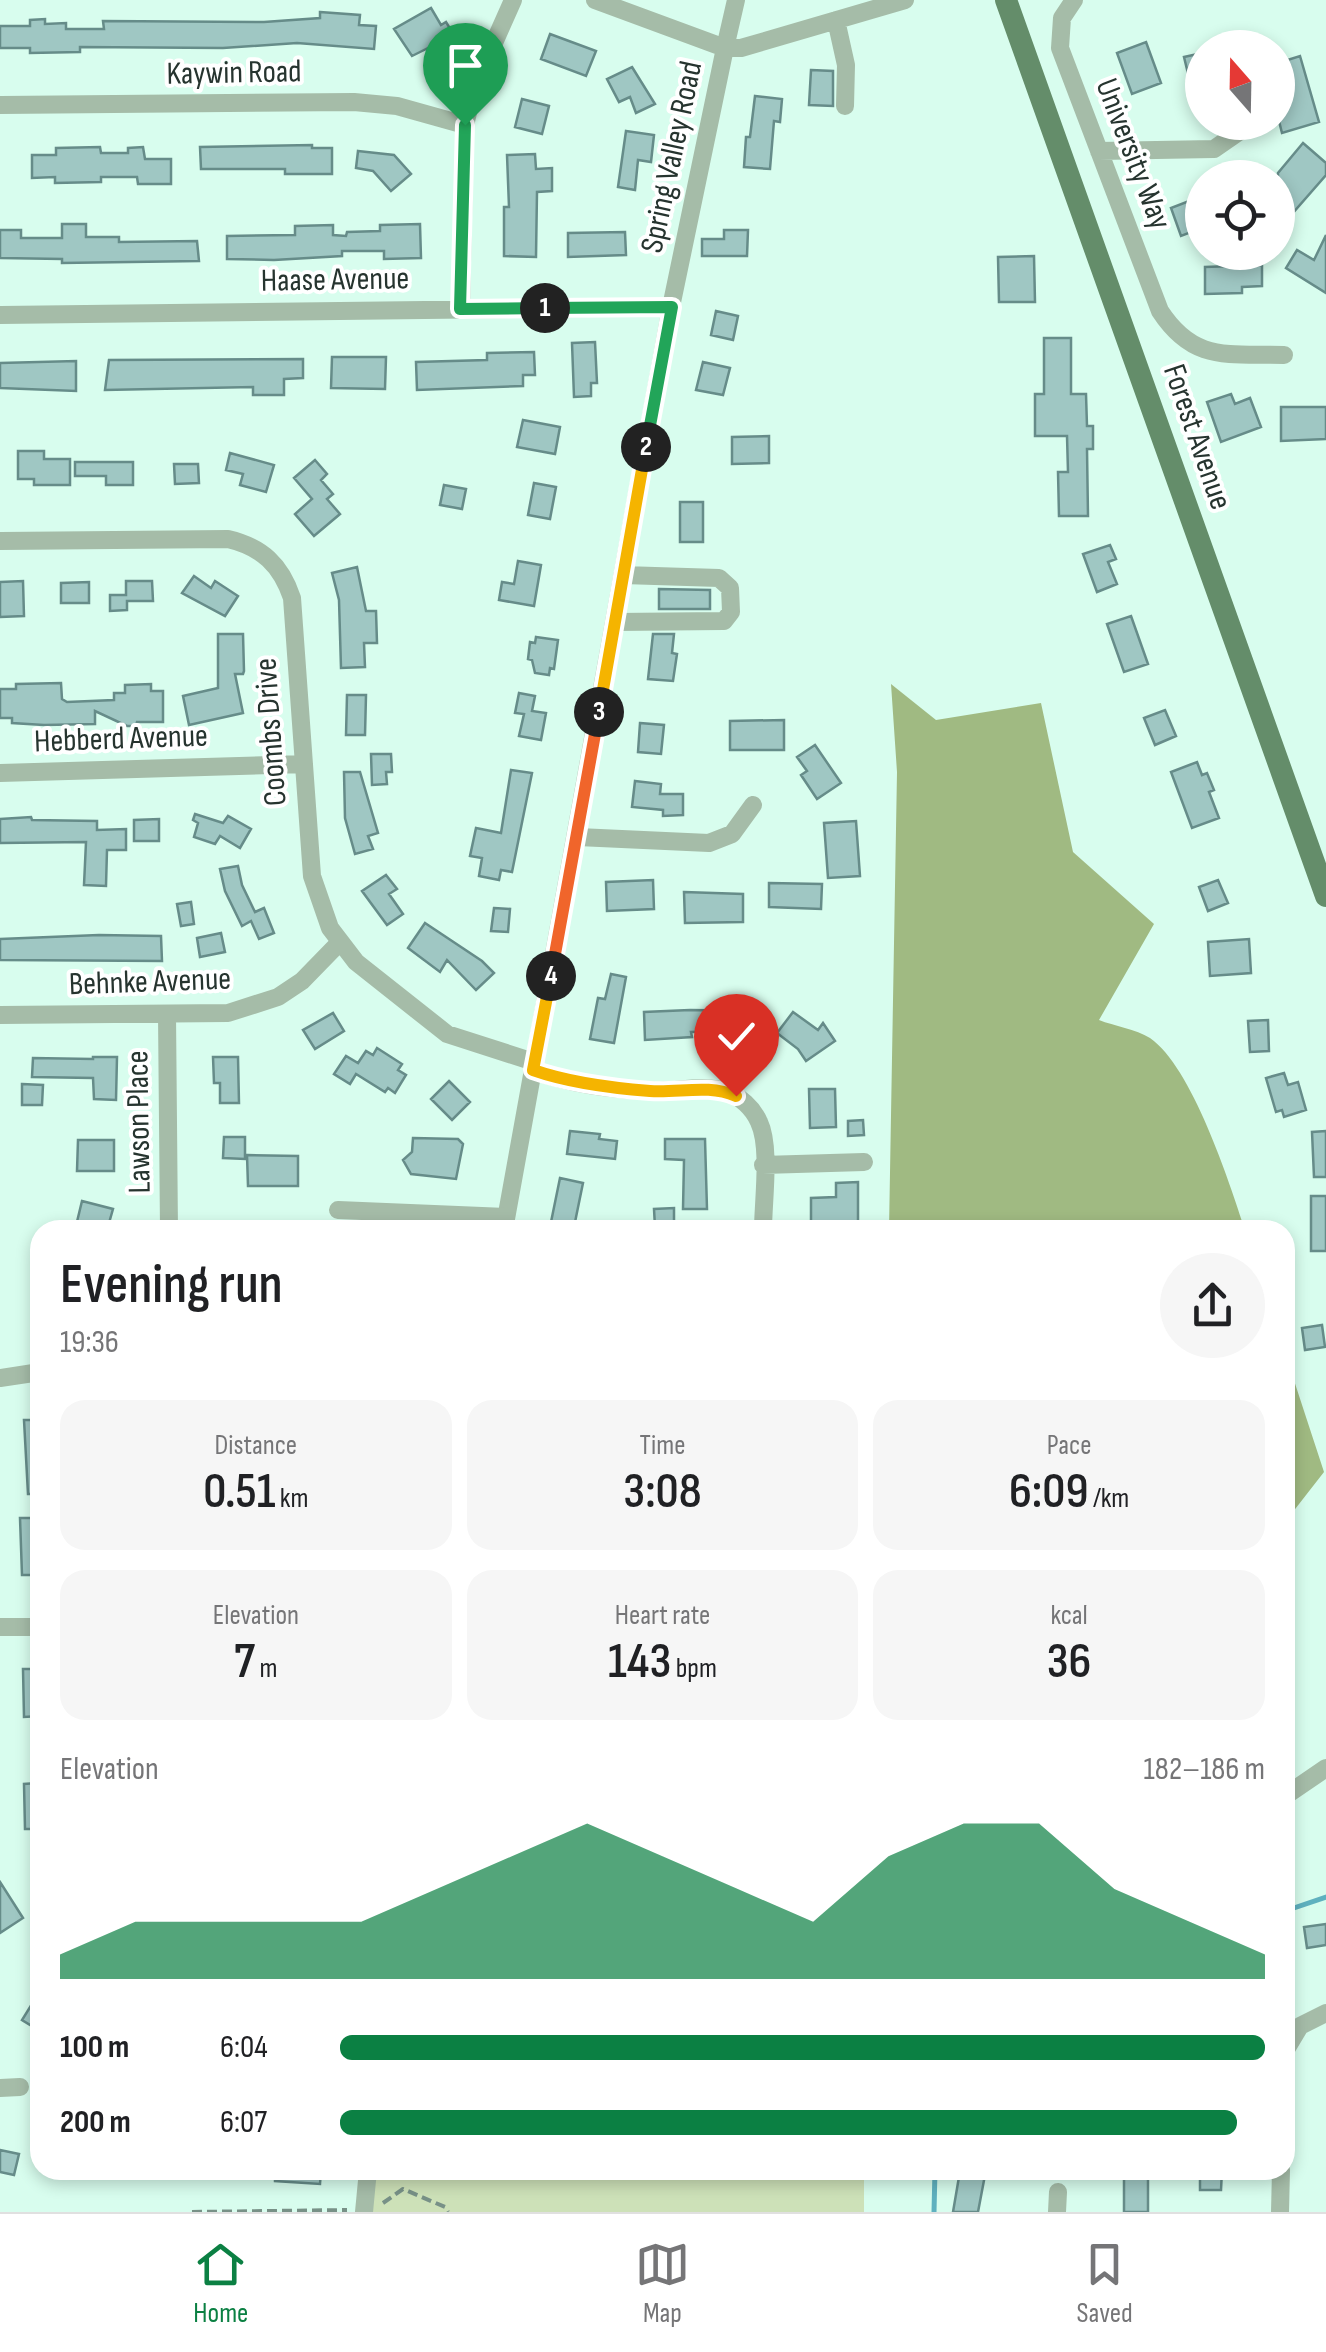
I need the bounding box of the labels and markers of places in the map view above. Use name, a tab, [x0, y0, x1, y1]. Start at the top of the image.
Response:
pin	[423, 23, 508, 126]
pin: 1	[520, 283, 570, 333]
pin: 2	[621, 422, 671, 472]
pin: 3	[574, 687, 624, 737]
pin: 4	[526, 951, 576, 1001]
pin	[694, 994, 779, 1097]

